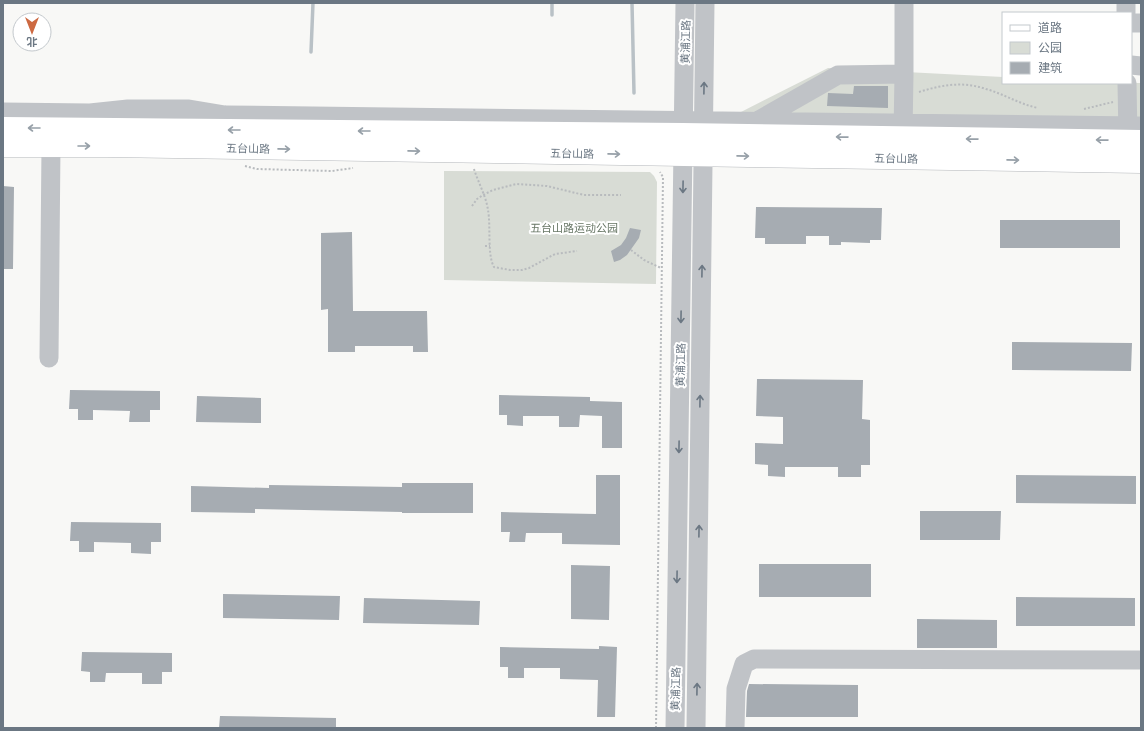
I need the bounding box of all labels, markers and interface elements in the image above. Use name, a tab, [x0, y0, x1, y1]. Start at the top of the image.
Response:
north arrow	[12, 12, 52, 52]
legend	[1002, 12, 1132, 84]
street label: 黄浦江路	[678, 20, 692, 64]
text: 道路	[1038, 20, 1062, 35]
text: 北	[27, 36, 38, 49]
text: 公园	[1038, 40, 1062, 55]
text: 建筑	[1038, 60, 1062, 75]
one-way arrow	[700, 82, 708, 95]
one-way arrow	[28, 124, 41, 132]
one-way arrow	[228, 126, 241, 134]
one-way arrow	[358, 127, 371, 135]
one-way arrow	[836, 133, 849, 141]
one-way arrow	[966, 135, 979, 142]
one-way arrow	[1096, 136, 1109, 144]
street label: 五台山路	[226, 141, 270, 155]
one-way arrow	[77, 142, 90, 150]
one-way arrow	[277, 145, 290, 153]
street label: 五台山路	[550, 146, 594, 160]
one-way arrow	[407, 147, 420, 155]
one-way arrow	[607, 150, 620, 158]
street label: 五台山路	[874, 151, 918, 165]
one-way arrow	[736, 152, 749, 160]
one-way arrow	[1006, 156, 1019, 164]
one-way arrow	[679, 180, 687, 193]
park label: 五台山路运动公园	[530, 221, 618, 234]
one-way arrow	[698, 265, 706, 278]
one-way arrow	[677, 310, 685, 323]
street label: 黄浦江路	[673, 343, 687, 387]
one-way arrow	[696, 395, 704, 408]
one-way arrow	[675, 440, 683, 453]
one-way arrow	[695, 525, 703, 538]
one-way arrow	[673, 570, 681, 583]
street label: 黄浦江路	[668, 667, 682, 711]
one-way arrow	[693, 683, 700, 696]

